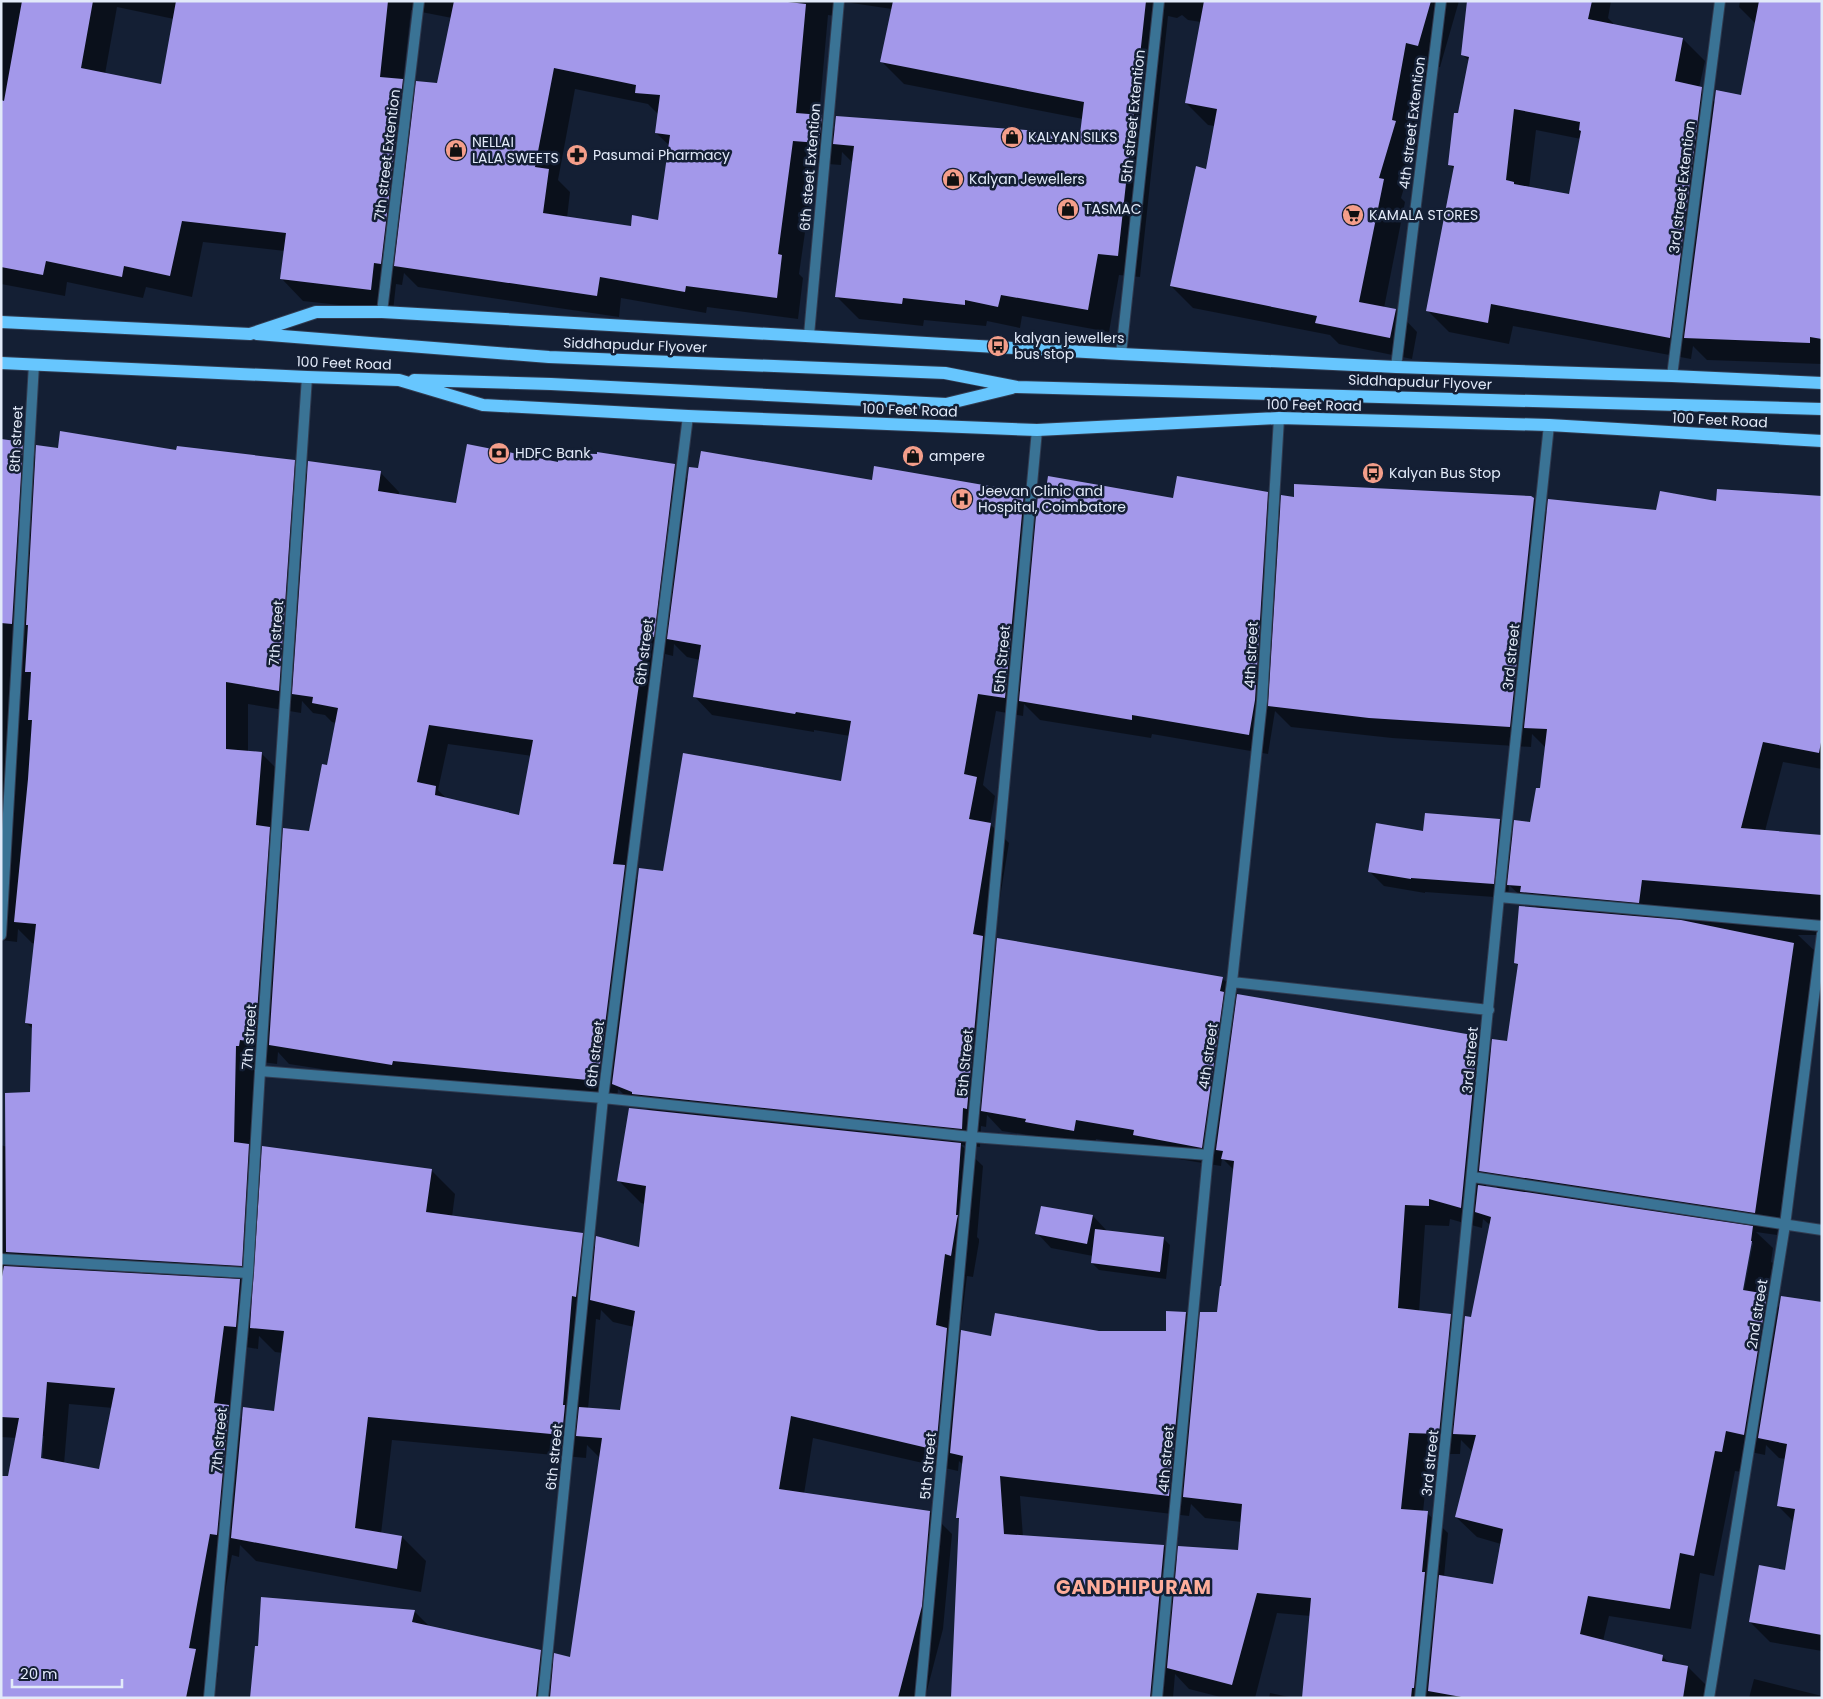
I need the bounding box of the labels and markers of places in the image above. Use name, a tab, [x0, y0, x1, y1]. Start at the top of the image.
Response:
shop icon: KALYAN SILKS	[1000, 125, 1024, 149]
place label: KALYAN SILKS	[1028, 127, 1117, 147]
place label: NELLAI LALA SWEETS	[472, 132, 559, 168]
shop icon: NELLAI LALA SWEETS	[444, 138, 468, 162]
pharmacy icon: Pasumai Pharmacy	[565, 143, 589, 167]
place label: Pasumai Pharmacy	[593, 145, 730, 165]
shop icon: Kalyan Jewellers	[941, 167, 965, 191]
place label: Kalyan Jewellers	[969, 169, 1085, 189]
shop icon: TASMAC	[1056, 197, 1080, 221]
place label: TASMAC	[1084, 199, 1142, 219]
supermarket icon: KAMALA STORES	[1341, 203, 1365, 227]
place label: KAMALA STORES	[1369, 205, 1478, 225]
place label: kalyan jewellers bus stop	[1014, 328, 1125, 364]
bus stop icon: kalyan jewellers bus stop	[986, 334, 1010, 358]
bank icon: HDFC Bank	[487, 441, 511, 465]
place label: HDFC Bank	[515, 443, 591, 463]
shop icon: ampere	[901, 444, 925, 468]
place label: ampere	[929, 446, 985, 466]
bus stop icon: Kalyan Bus Stop	[1361, 461, 1385, 485]
place label: Kalyan Bus Stop	[1389, 463, 1501, 483]
place label: Jeevan Clinic and Hospital, Coimbatore	[978, 481, 1126, 517]
hospital icon: Jeevan Clinic and Hospital, Coimbatore	[950, 487, 974, 511]

